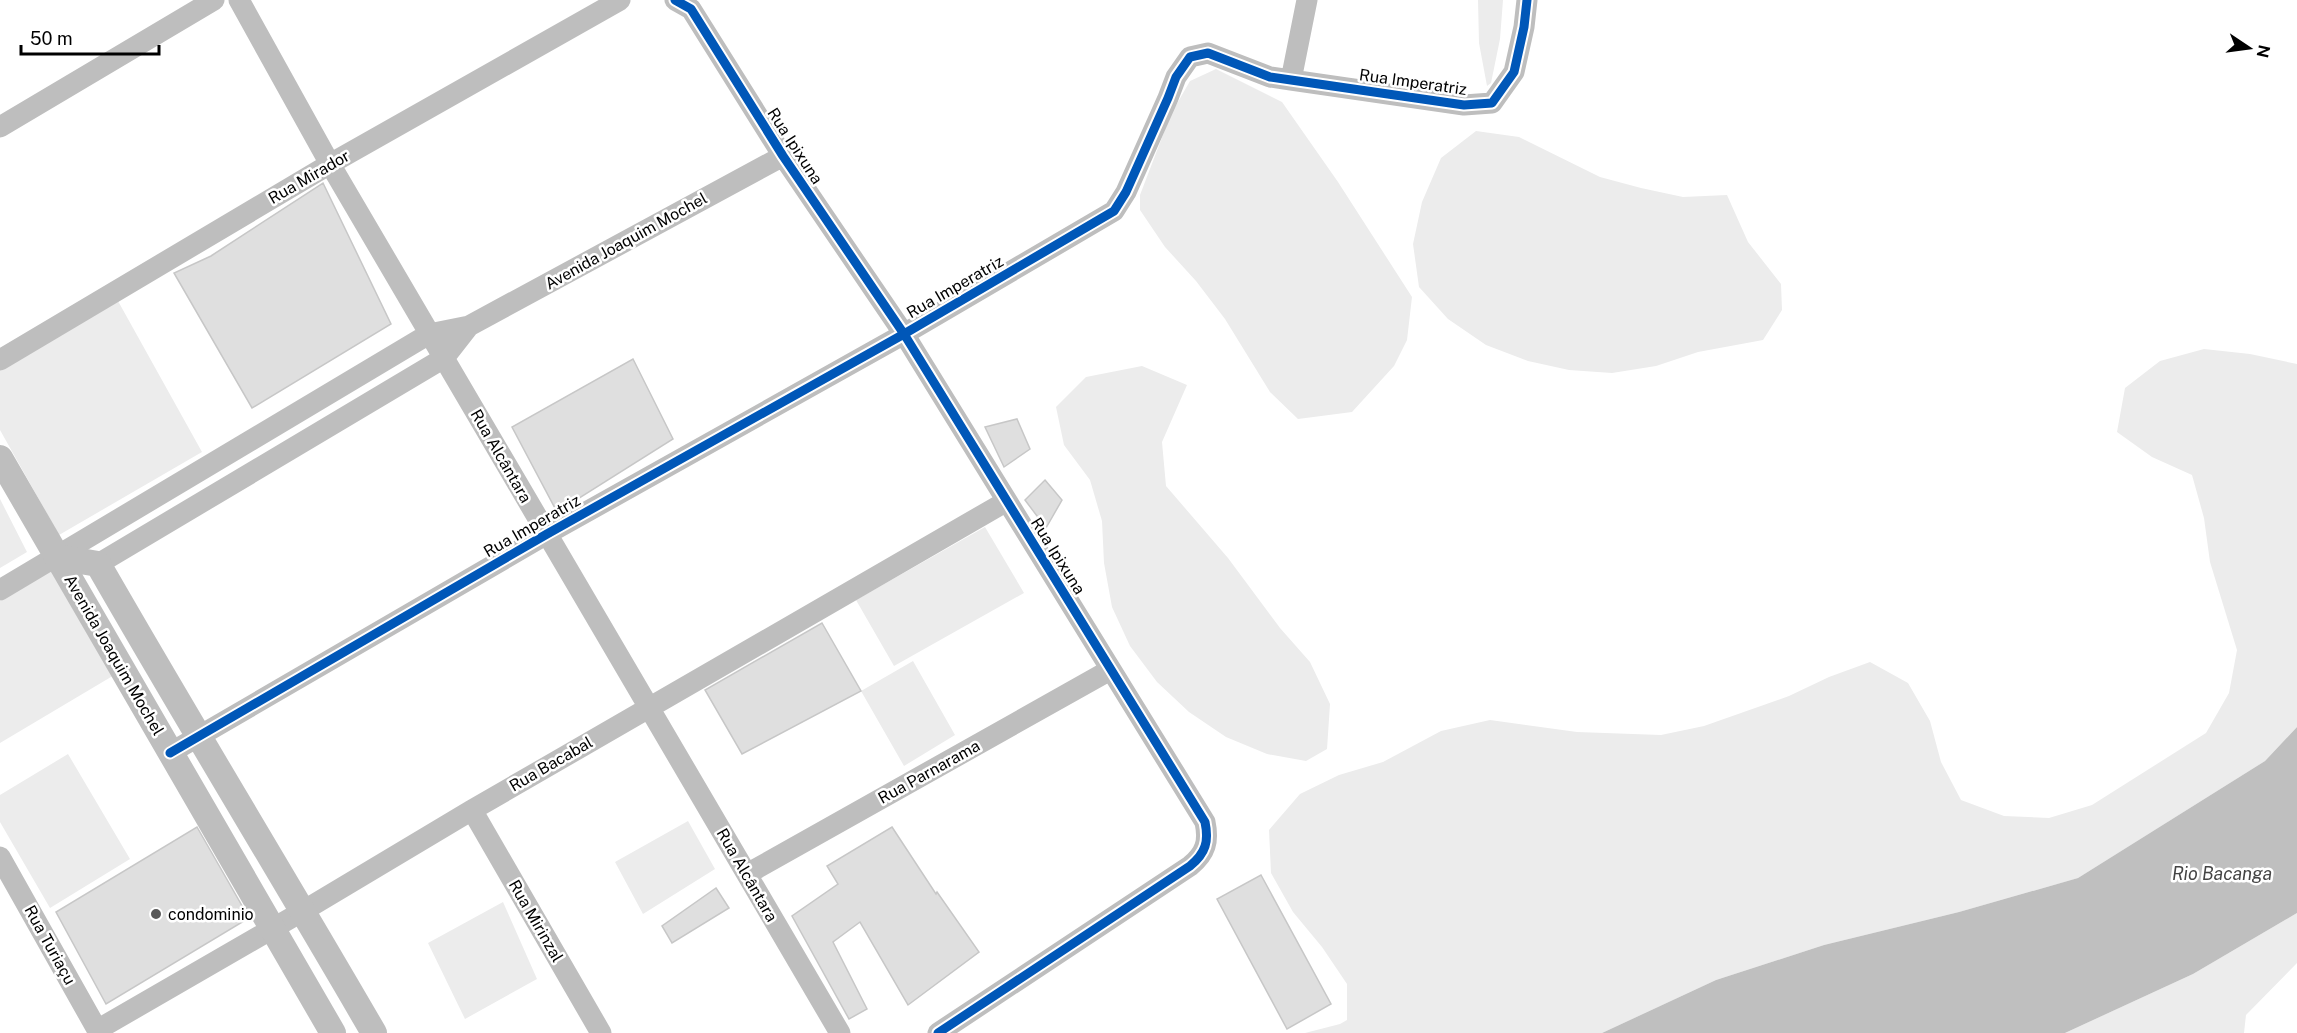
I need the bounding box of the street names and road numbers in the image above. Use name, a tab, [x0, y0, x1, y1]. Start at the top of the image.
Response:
street label: Rua Imperatriz	[1358, 65, 1468, 99]
street label: Rua Ipixuna	[763, 104, 827, 188]
street label: Rua Mirador	[265, 146, 353, 208]
street label: Avenida Joaquim Mochel	[542, 188, 710, 294]
street label: Rua Imperatriz	[903, 252, 1007, 322]
street label: Rua Alcântara	[467, 406, 535, 506]
street label: Rua Imperatriz	[480, 491, 584, 561]
street label: Rua Ipixuna	[1027, 514, 1089, 598]
street label: Avenida Joaquim Mochel	[60, 571, 168, 739]
street label: Rua Bacabal	[506, 732, 596, 795]
street label: Rua Parnarama	[875, 736, 983, 808]
street label: Rua Alcântara	[713, 825, 781, 925]
street label: Rua Mirinzal	[505, 876, 567, 966]
street label: Rua Turiaçu	[20, 902, 80, 988]

